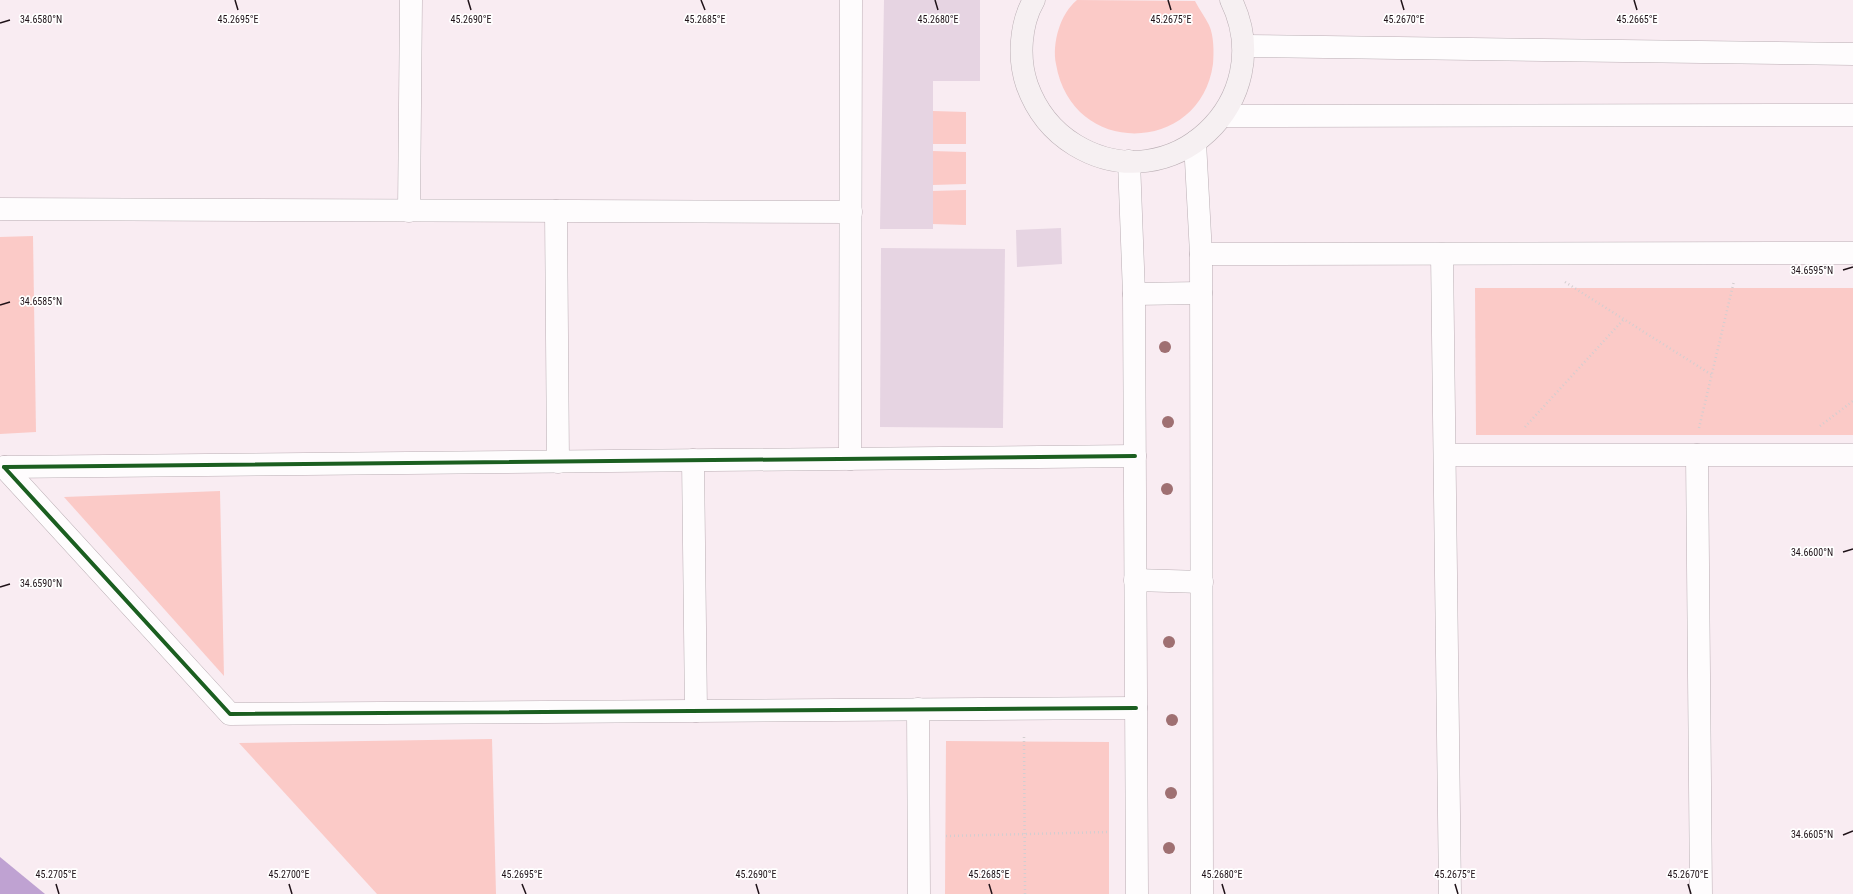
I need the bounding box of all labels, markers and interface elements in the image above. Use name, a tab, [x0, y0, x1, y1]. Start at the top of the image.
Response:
text: 34.6580°N	[20, 14, 62, 25]
text: 45.2695°E	[218, 14, 259, 25]
text: 45.2690°E	[451, 14, 492, 25]
text: 45.2685°E	[685, 14, 726, 25]
text: 45.2680°E	[918, 14, 959, 25]
text: 45.2675°E	[1151, 14, 1192, 25]
text: 45.2670°E	[1384, 14, 1425, 25]
text: 45.2665°E	[1617, 14, 1658, 25]
text: 34.6595°N	[1791, 265, 1833, 276]
text: 34.6585°N	[20, 296, 62, 307]
text: 34.6600°N	[1791, 547, 1833, 558]
text: 34.6590°N	[20, 578, 62, 589]
text: 34.6605°N	[1791, 829, 1833, 840]
text: 45.2705°E	[36, 869, 77, 880]
text: 45.2700°E	[269, 869, 310, 880]
text: 45.2695°E	[502, 869, 543, 880]
text: 45.2690°E	[736, 869, 777, 880]
text: 45.2685°E	[969, 869, 1010, 880]
text: 45.2680°E	[1202, 869, 1243, 880]
text: 45.2675°E	[1435, 869, 1476, 880]
text: 45.2670°E	[1668, 869, 1709, 880]

